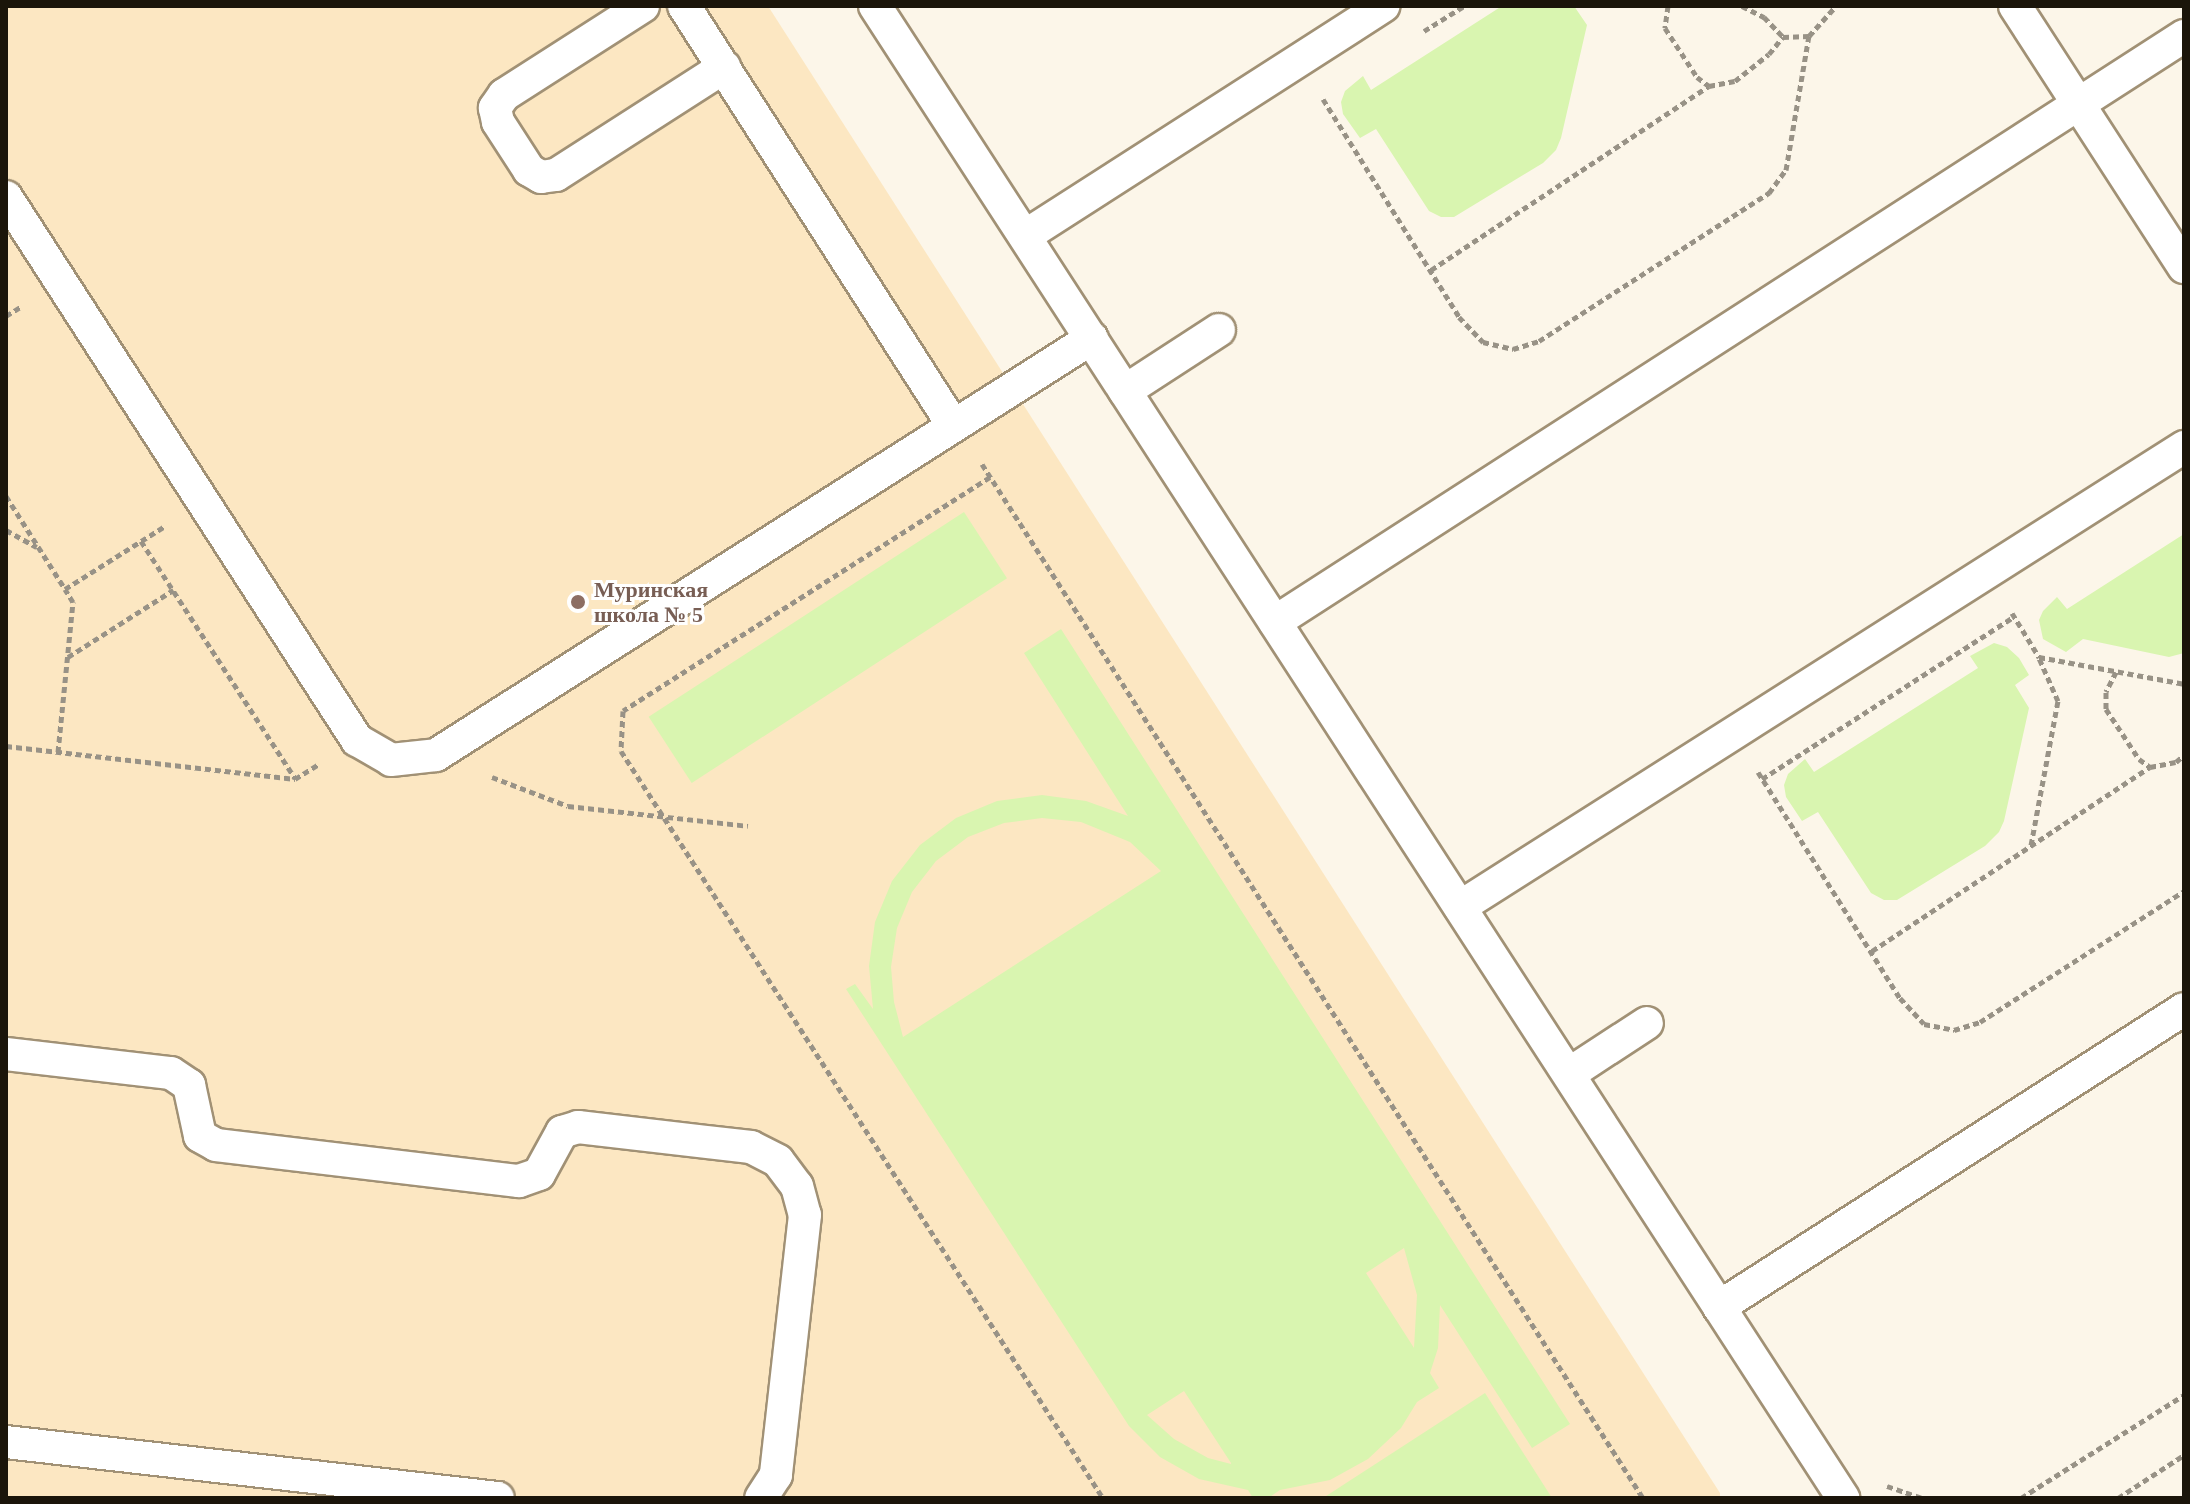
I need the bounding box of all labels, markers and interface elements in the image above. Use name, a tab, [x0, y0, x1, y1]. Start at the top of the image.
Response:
place label: Муринская школа № 5	[594, 576, 708, 628]
marker: Муринская школа № 5	[569, 593, 587, 611]

